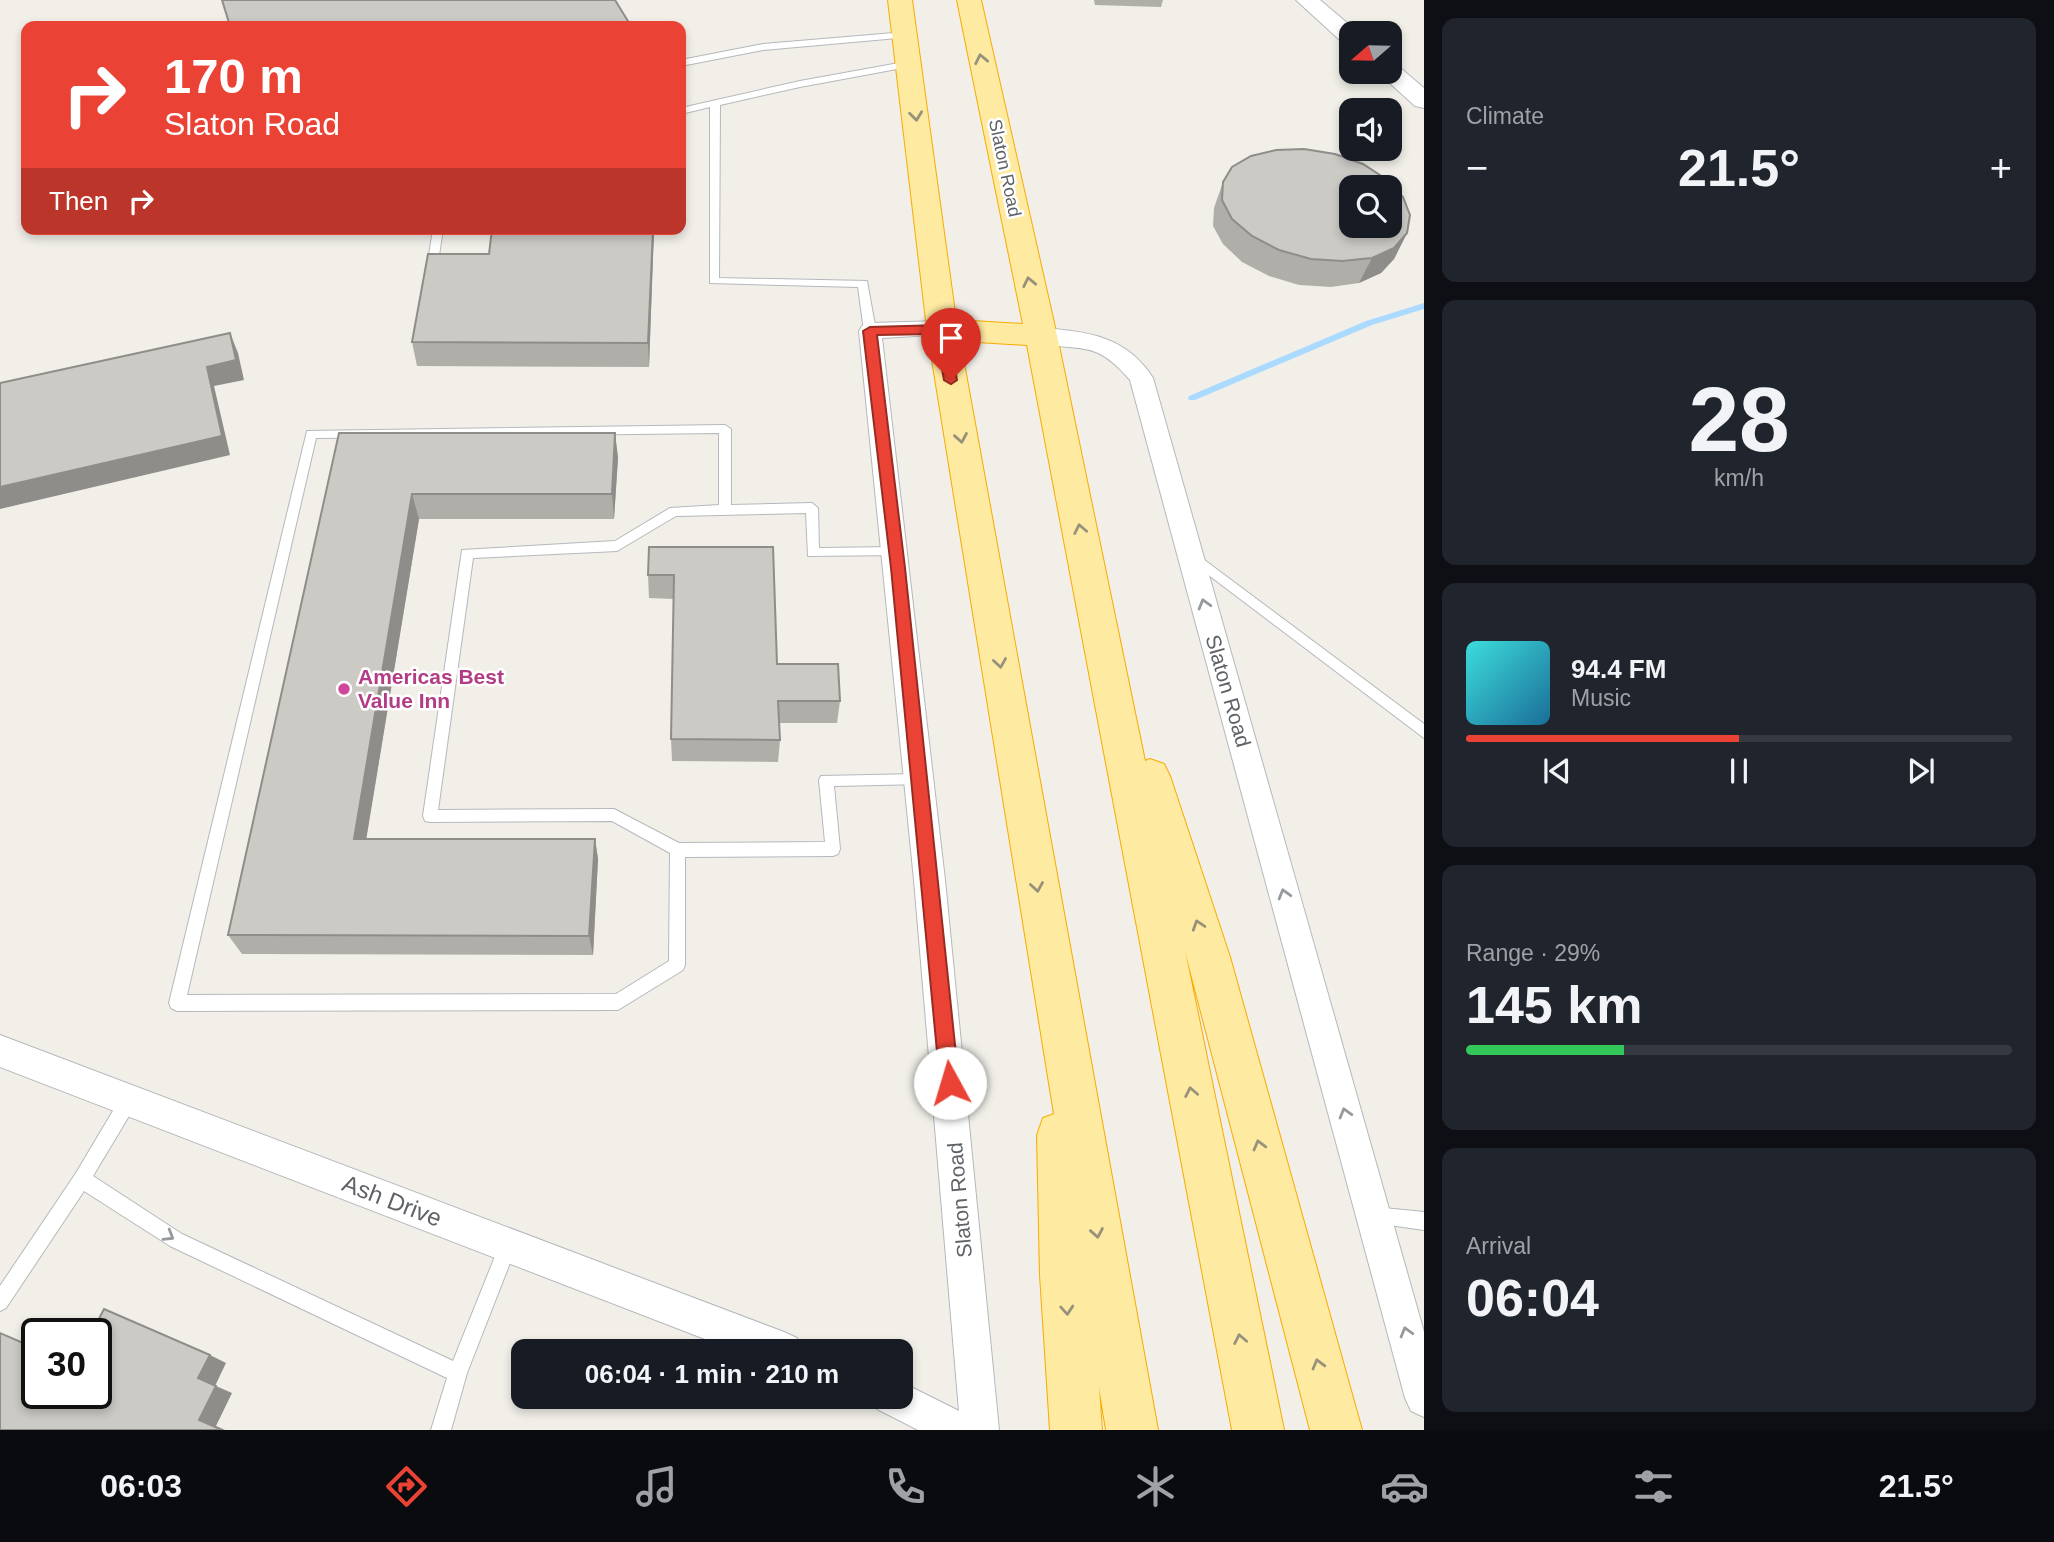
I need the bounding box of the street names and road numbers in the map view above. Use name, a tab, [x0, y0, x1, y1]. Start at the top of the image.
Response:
street label: Slaton Road	[985, 117, 1025, 219]
street label: Slaton Road	[1201, 632, 1255, 750]
street label: Slaton Road	[943, 1141, 976, 1259]
street label: Ash Drive	[339, 1169, 446, 1232]

